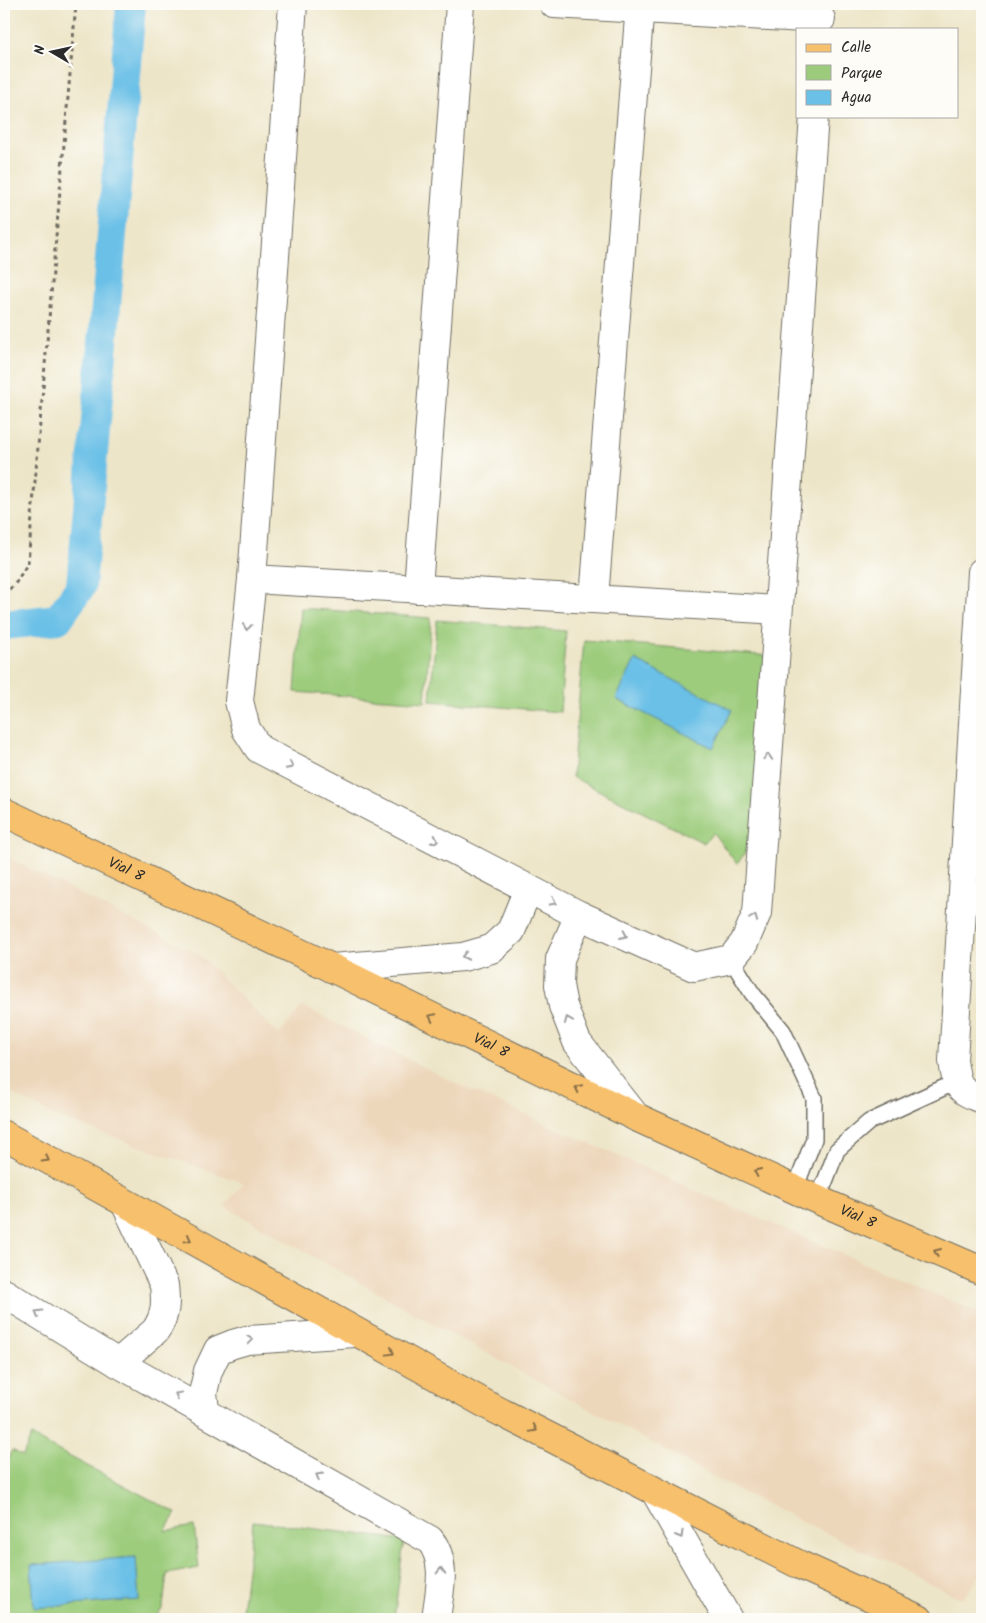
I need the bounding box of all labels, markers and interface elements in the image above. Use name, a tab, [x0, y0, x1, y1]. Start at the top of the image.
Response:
north arrow	[28, 28, 78, 78]
legend	[796, 28, 958, 118]
text: Calle	[841, 36, 871, 60]
text: N	[29, 44, 52, 56]
text: Parque	[841, 62, 882, 86]
text: Agua	[841, 86, 872, 110]
one-way arrow	[242, 624, 253, 632]
one-way arrow	[763, 753, 774, 761]
one-way arrow	[285, 759, 294, 769]
one-way arrow	[429, 834, 438, 844]
street label: Vial 8	[104, 851, 149, 889]
one-way arrow	[548, 896, 557, 906]
one-way arrow	[748, 914, 759, 923]
one-way arrow	[619, 929, 628, 940]
one-way arrow	[461, 950, 469, 961]
one-way arrow	[428, 1013, 437, 1023]
one-way arrow	[564, 1016, 575, 1025]
street label: Vial 8	[469, 1027, 514, 1065]
one-way arrow	[574, 1084, 583, 1095]
one-way arrow	[41, 1153, 50, 1163]
one-way arrow	[753, 1168, 762, 1178]
street label: Vial 8	[836, 1199, 880, 1236]
one-way arrow	[182, 1233, 191, 1243]
one-way arrow	[933, 1248, 942, 1259]
one-way arrow	[34, 1310, 43, 1320]
one-way arrow	[246, 1336, 255, 1346]
one-way arrow	[385, 1346, 394, 1356]
one-way arrow	[174, 1392, 183, 1402]
one-way arrow	[528, 1423, 537, 1433]
one-way arrow	[315, 1472, 324, 1482]
one-way arrow	[674, 1530, 684, 1539]
one-way arrow	[435, 1567, 446, 1575]

